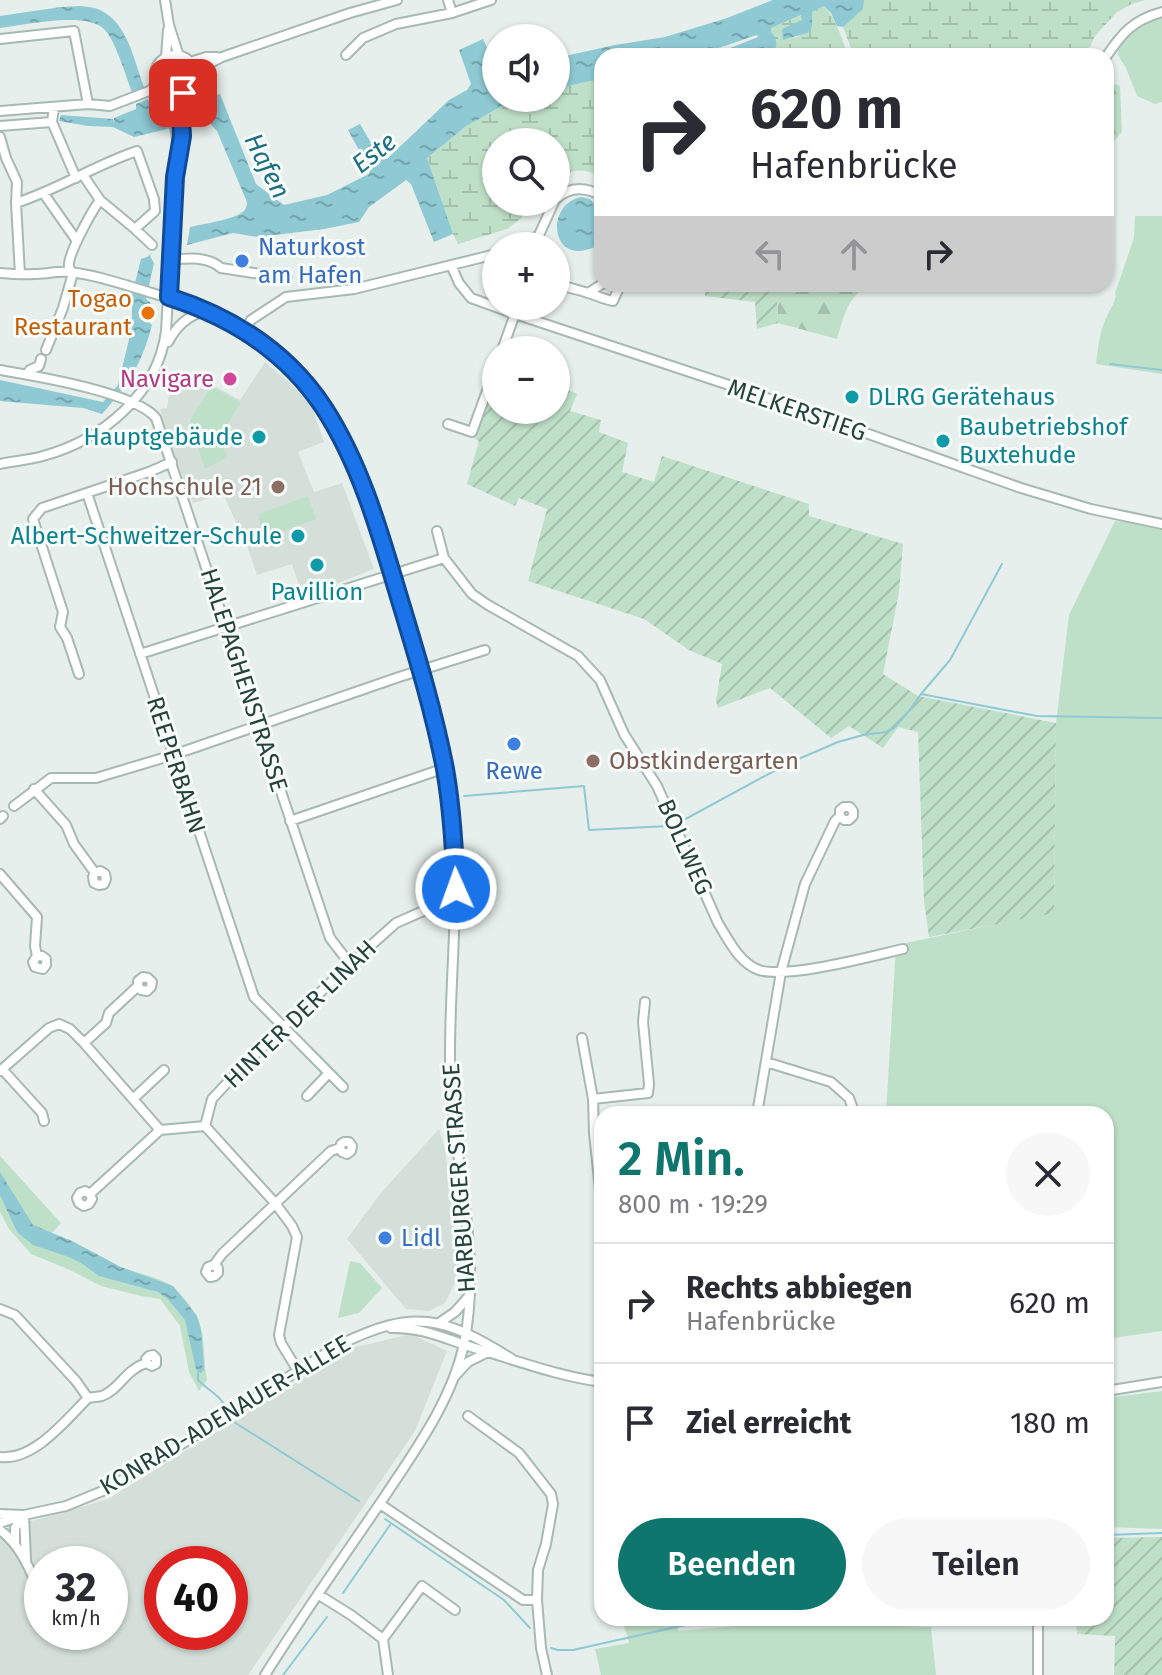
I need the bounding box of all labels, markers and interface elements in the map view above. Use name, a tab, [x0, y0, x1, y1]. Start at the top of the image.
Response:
map controls	[482, 24, 570, 424]
button: sound	[482, 24, 570, 112]
pin	[149, 59, 217, 127]
icon: arrive	[161, 71, 205, 115]
text: 620 m	[750, 76, 903, 143]
icon: right	[618, 80, 722, 184]
water label: Este	[346, 126, 402, 180]
water label: Hafen	[237, 128, 297, 204]
button: search	[482, 128, 570, 216]
text: Hafenbrücke	[750, 144, 958, 188]
button: +	[482, 232, 570, 320]
icon: left	[748, 232, 792, 276]
icon: ahead	[832, 232, 876, 276]
icon: right	[916, 232, 960, 276]
place label: Naturkost am Hafen	[258, 233, 366, 289]
marker: Naturkost am Hafen	[233, 252, 251, 270]
place label: Togao Restaurant	[14, 285, 132, 341]
marker: Togao Restaurant	[139, 304, 157, 322]
button: −	[482, 336, 570, 424]
place label: Navigare	[120, 365, 214, 393]
marker: Navigare	[221, 370, 239, 388]
street label: MELKERSTIEG	[724, 373, 870, 447]
place label: DLRG Gerätehaus	[868, 383, 1055, 411]
marker: DLRG Gerätehaus	[843, 388, 861, 406]
place label: Baubetriebshof Buxtehude	[959, 413, 1129, 469]
place label: Hauptgebäude	[83, 423, 243, 451]
marker: Hauptgebäude	[250, 428, 268, 446]
marker: Baubetriebshof Buxtehude	[934, 432, 952, 450]
place label: Hochschule 21	[107, 473, 262, 501]
marker: Hochschule 21	[269, 478, 287, 496]
place label: Albert-Schweitzer-Schule	[11, 522, 282, 550]
marker: Albert-Schweitzer-Schule	[289, 527, 307, 545]
marker: Pavillion	[308, 556, 326, 574]
street label: HALEPAGHENSTRASSE	[195, 565, 293, 795]
place label: Pavillion	[271, 578, 363, 606]
street label: REEPERBAHN	[141, 693, 211, 837]
marker: Rewe	[505, 735, 523, 753]
place label: Obstkindergarten	[609, 747, 799, 775]
marker: Obstkindergarten	[584, 752, 602, 770]
place label: Rewe	[485, 757, 543, 785]
street label: BOLLWEG	[652, 795, 718, 899]
position arrow	[414, 847, 498, 931]
street label: HINTER DER LINAH	[218, 934, 382, 1094]
street label: HARBURGER STRASSE	[437, 1062, 481, 1294]
text: 2 Min.	[618, 1130, 745, 1188]
button: close	[1006, 1132, 1090, 1216]
text: 800 m · 19:29	[618, 1189, 768, 1220]
place label: Lidl	[401, 1224, 441, 1252]
marker: Lidl	[376, 1229, 394, 1247]
text: Rechts abbiegen	[686, 1270, 913, 1306]
icon: right	[618, 1281, 662, 1325]
text: 620 m	[1009, 1285, 1090, 1321]
text: Hafenbrücke	[686, 1306, 836, 1337]
street label: KONRAD-ADENAUER-ALLEE	[95, 1329, 355, 1501]
icon: arrive	[618, 1401, 662, 1445]
text: Ziel erreicht	[686, 1405, 851, 1441]
text: 180 m	[1010, 1405, 1090, 1441]
button: Beenden	[618, 1518, 846, 1610]
button: Teilen	[862, 1518, 1090, 1610]
speed limit sign: 40	[144, 1546, 248, 1650]
text: 32	[55, 1564, 97, 1612]
text: km/h	[51, 1606, 101, 1630]

